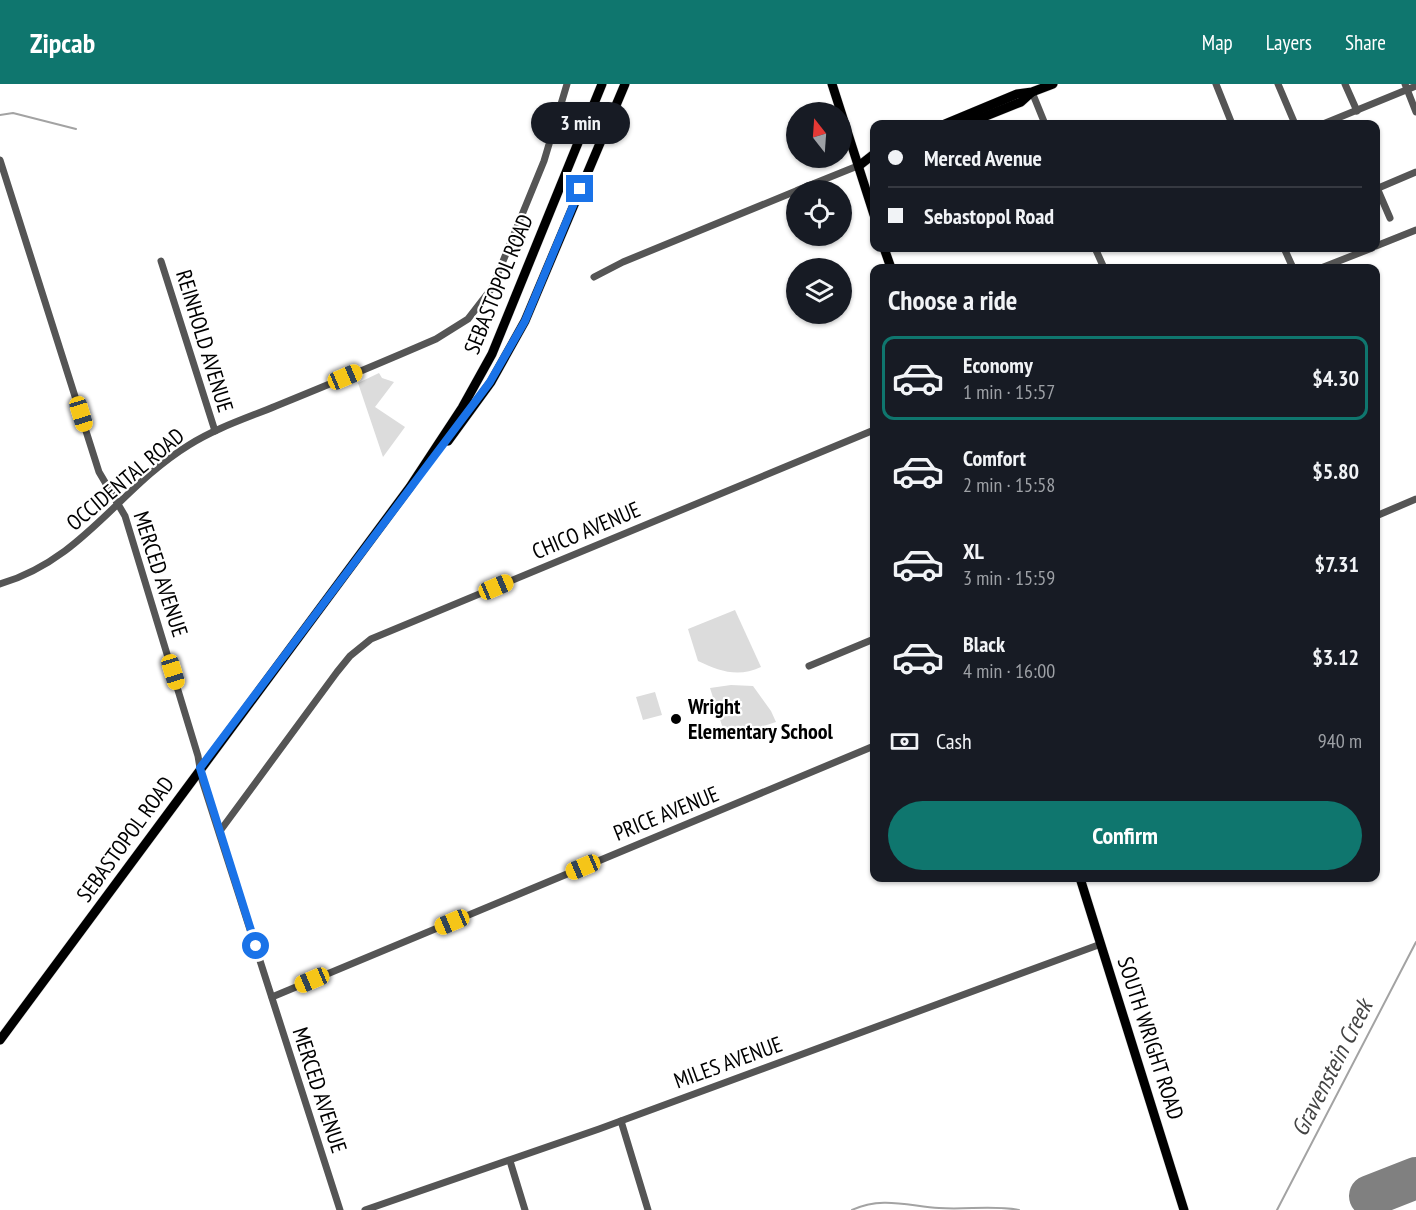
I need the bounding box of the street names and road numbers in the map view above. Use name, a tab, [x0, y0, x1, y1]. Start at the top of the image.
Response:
street label: SEBASTOPOL ROAD	[457, 210, 539, 358]
street label: REINHOLD AVENUE	[170, 266, 240, 416]
street label: OCCIDENTAL ROAD	[60, 422, 190, 536]
street label: CHICO AVENUE	[528, 495, 644, 565]
street label: MERCED AVENUE	[128, 508, 194, 640]
street label: SEBASTOPOL ROAD	[70, 771, 180, 907]
street label: PRICE AVENUE	[609, 779, 723, 847]
street label: SOUTH WRIGHT ROAD	[1112, 953, 1190, 1123]
street label: MERCED AVENUE	[287, 1024, 353, 1156]
street label: MILES AVENUE	[670, 1030, 786, 1094]

